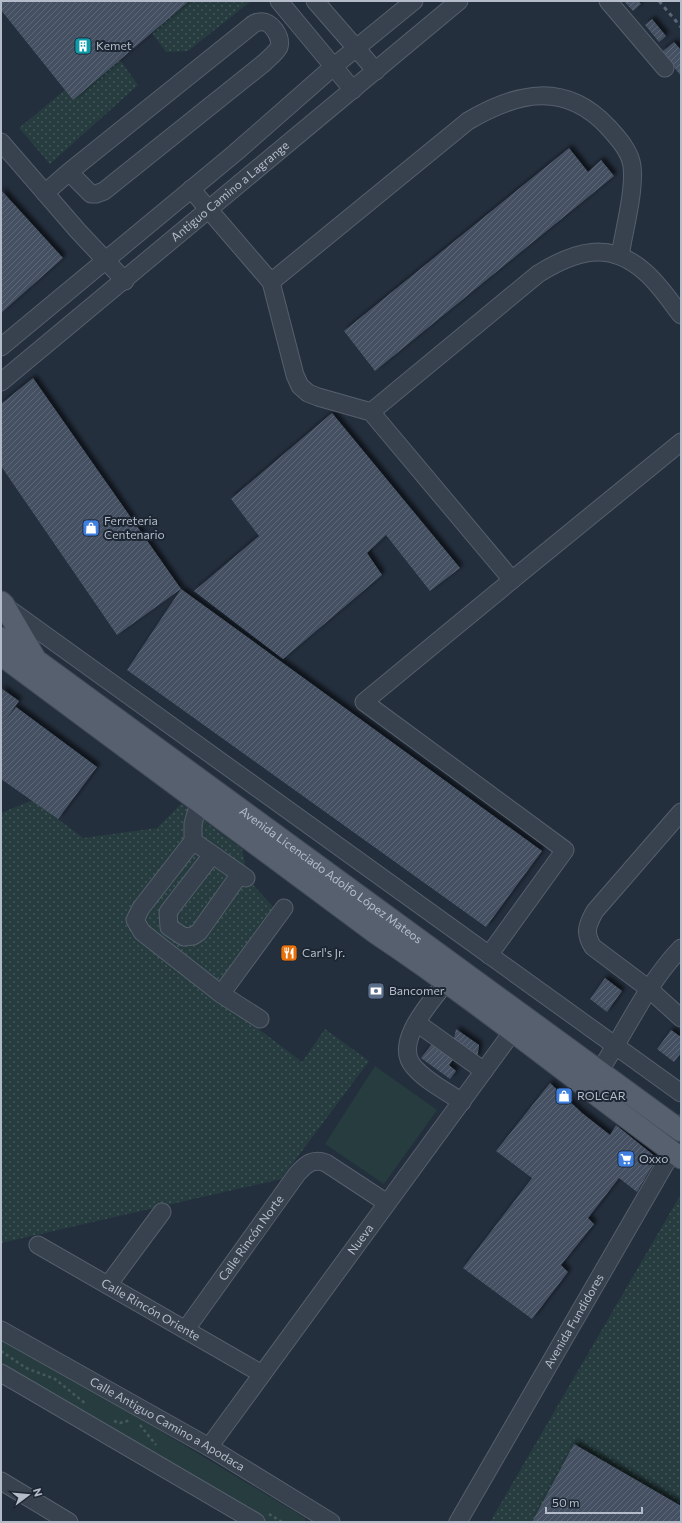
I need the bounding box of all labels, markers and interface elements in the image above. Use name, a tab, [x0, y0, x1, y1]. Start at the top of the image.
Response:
building icon: Kemet	[73, 36, 93, 56]
place label: Kemet	[96, 38, 132, 52]
street label: Antiguo Camino a Lagrange	[168, 138, 291, 244]
place label: Ferreteria Centenario	[104, 513, 165, 541]
shop icon: Ferreteria Centenario	[81, 518, 101, 538]
street label: Avenida Licenciado Adolfo López Mateos	[237, 803, 426, 946]
restaurant icon: Carl's Jr.	[279, 943, 299, 963]
place label: Carl's Jr.	[302, 945, 345, 960]
bank icon: Bancomer	[366, 981, 386, 1001]
place label: Bancomer	[389, 983, 445, 997]
shop icon: ROLCAR	[554, 1086, 574, 1106]
place label: ROLCAR	[577, 1088, 626, 1102]
supermarket icon: Oxxo	[616, 1149, 636, 1169]
place label: Oxxo	[639, 1151, 668, 1165]
street label: Calle Rincón Norte	[215, 1192, 286, 1283]
street label: Nueva	[344, 1221, 376, 1257]
street label: Avenida Fundidores	[541, 1271, 606, 1370]
street label: Calle Rincón Oriente	[99, 1275, 203, 1343]
street label: Calle Antiguo Camino a Apodaca	[88, 1373, 248, 1473]
north arrow	[8, 1475, 48, 1515]
text: N	[31, 1486, 45, 1498]
scale bar	[546, 1489, 642, 1515]
text: 50 m	[552, 1495, 580, 1509]

